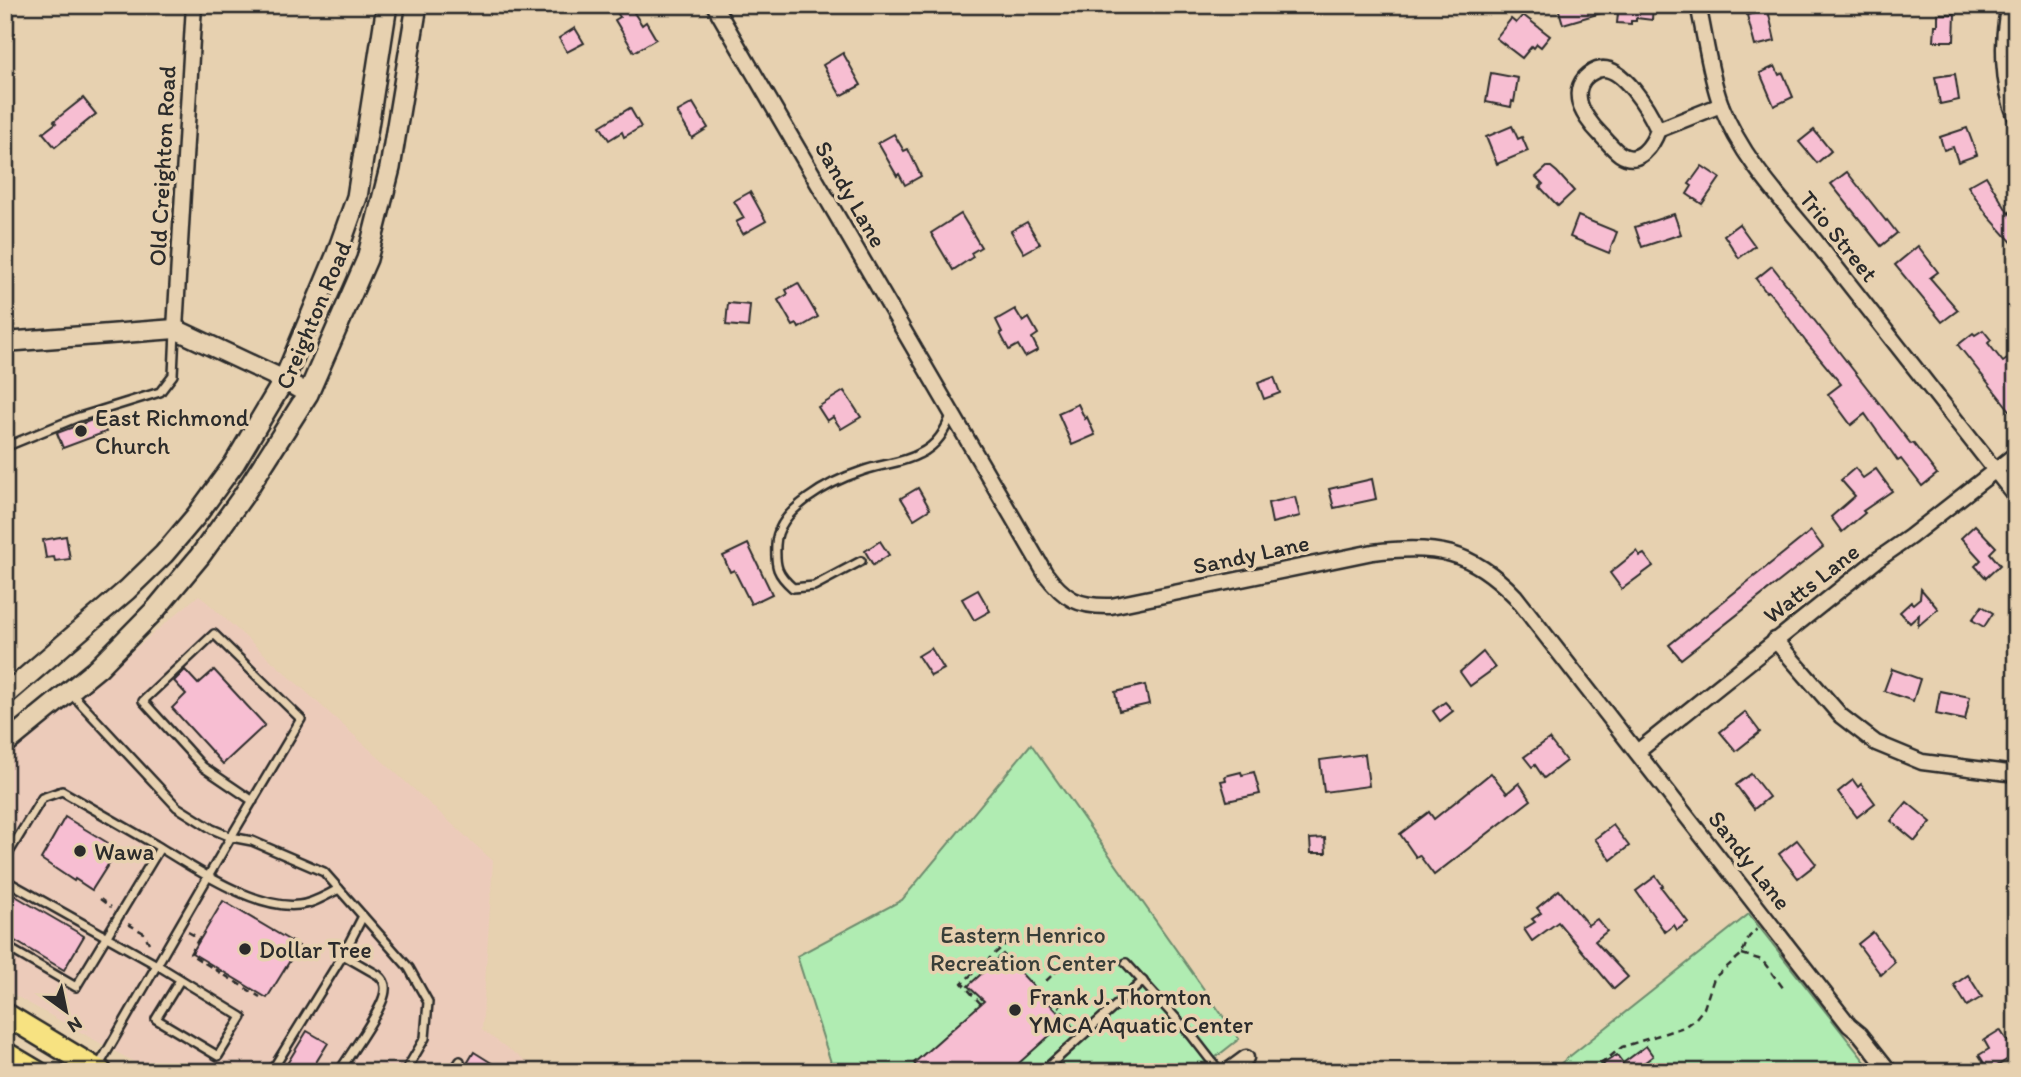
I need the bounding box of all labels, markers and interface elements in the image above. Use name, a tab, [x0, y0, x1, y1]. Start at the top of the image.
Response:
street label: Old Creighton Road	[142, 65, 182, 267]
street label: Sandy Lane	[809, 136, 893, 252]
street label: Trio Street	[1793, 185, 1885, 287]
street label: Creighton Road	[269, 237, 357, 393]
place label: East Richmond Church	[95, 403, 249, 460]
marker: East Richmond Church	[73, 423, 89, 439]
street label: Sandy Lane	[1190, 528, 1312, 580]
street label: Watts Lane	[1757, 537, 1865, 629]
street label: Sandy Lane	[1702, 805, 1798, 915]
place label: Wawa	[94, 837, 155, 866]
marker: Wawa	[72, 843, 88, 859]
park label: Eastern Henrico Recreation Center	[930, 920, 1117, 977]
place label: Dollar Tree	[259, 935, 372, 964]
marker: Dollar Tree	[237, 941, 253, 957]
north arrow	[32, 976, 102, 1046]
place label: Frank J. Thornton YMCA Aquatic Center	[1029, 982, 1253, 1039]
marker: Frank J. Thornton YMCA Aquatic Center	[1007, 1002, 1023, 1018]
text: N	[63, 1012, 87, 1038]

